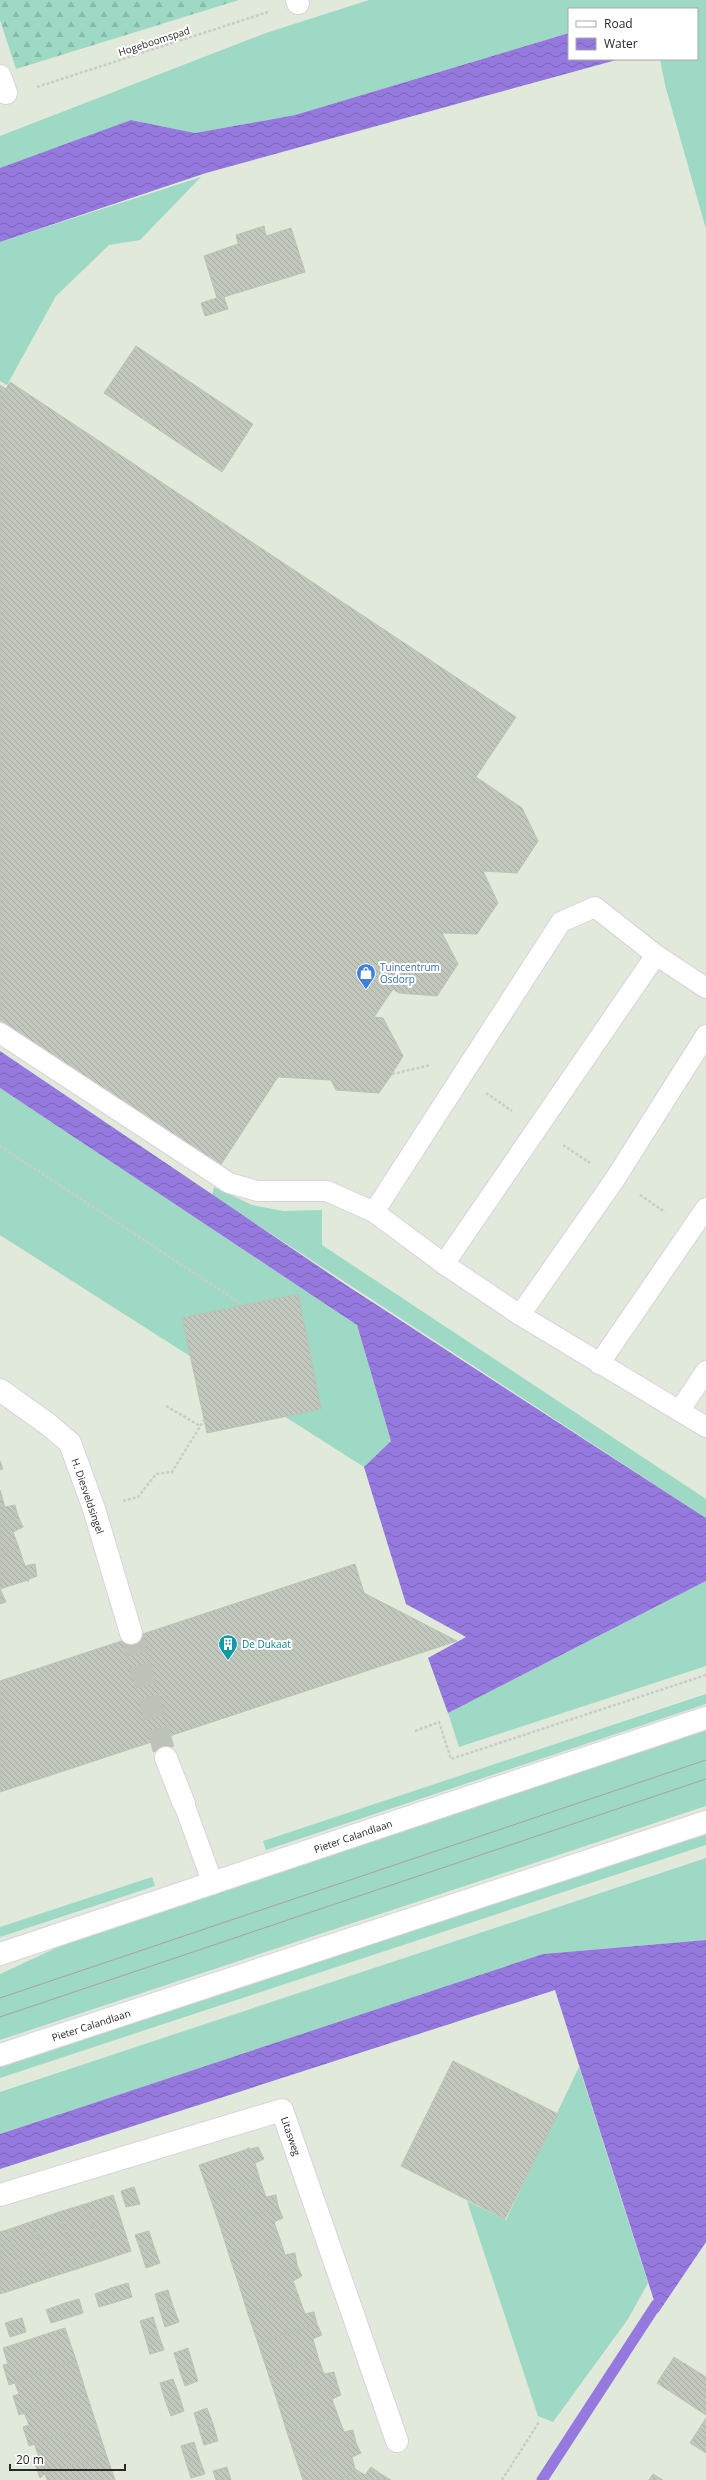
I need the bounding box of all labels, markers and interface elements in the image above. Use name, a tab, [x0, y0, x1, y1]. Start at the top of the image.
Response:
legend	[568, 8, 698, 60]
text: Road	[604, 15, 633, 32]
street label: Hogeboomspad	[116, 23, 192, 59]
text: Water	[604, 35, 638, 52]
place label: Tuincentrum Osdorp	[380, 960, 440, 986]
shop icon: Tuincentrum Osdorp	[355, 962, 377, 990]
street label: H. Diesveldsingel	[69, 1456, 107, 1536]
building icon: De Dukaat	[217, 1633, 239, 1661]
place label: De Dukaat	[242, 1637, 291, 1651]
street label: Pieter Calandlaan	[312, 1816, 394, 1856]
street label: Pieter Calandlaan	[50, 2006, 132, 2044]
street label: Litasweg	[278, 2115, 304, 2158]
scale bar	[10, 2446, 125, 2472]
text: 20 m	[16, 2451, 44, 2468]

